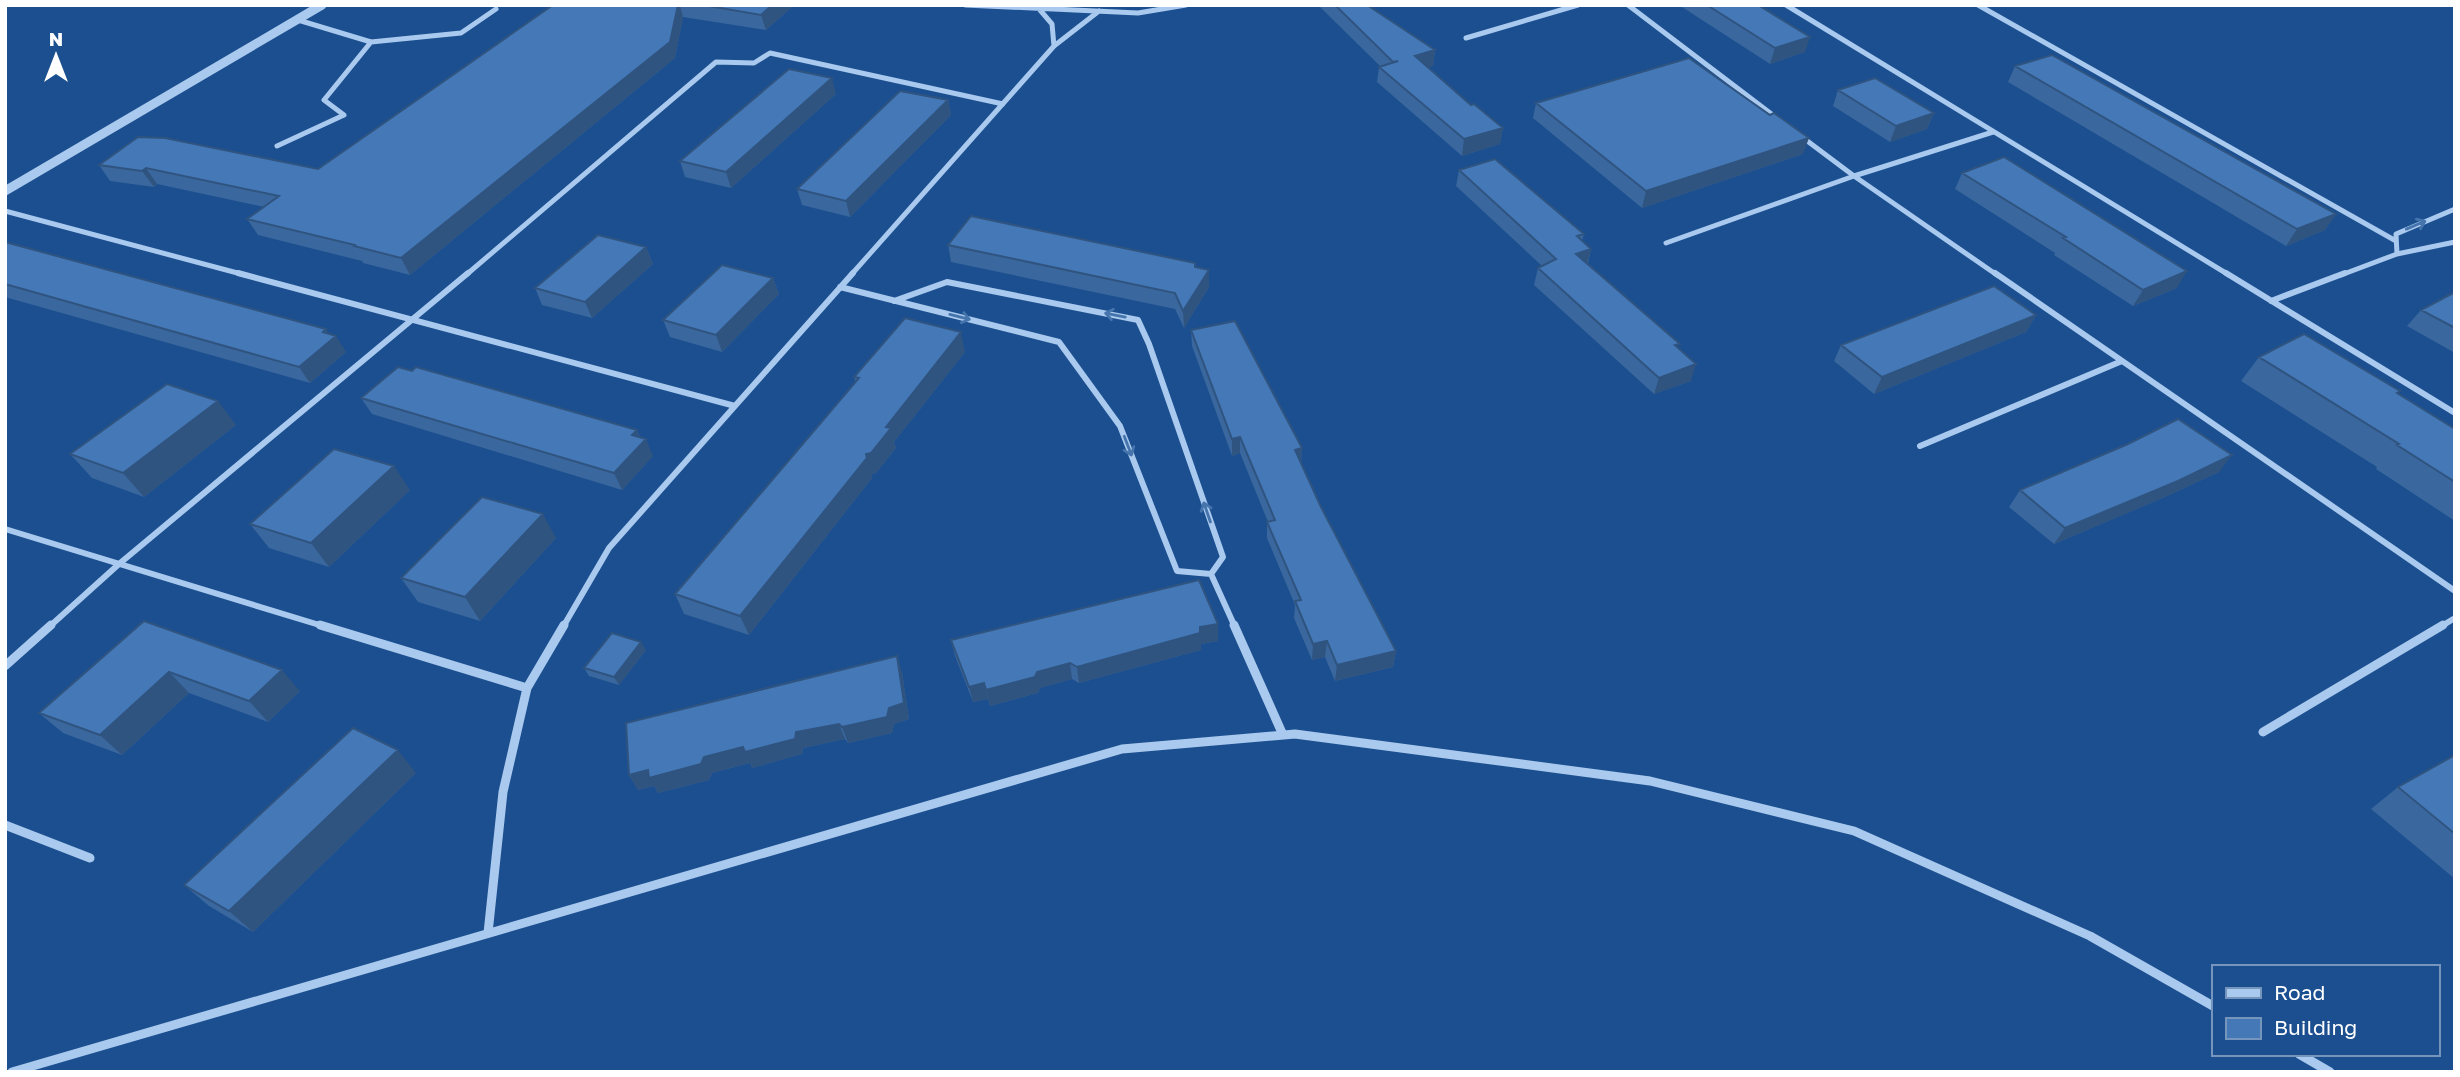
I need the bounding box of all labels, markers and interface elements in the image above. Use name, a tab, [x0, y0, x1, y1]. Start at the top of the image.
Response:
north arrow	[21, 21, 91, 91]
text: N	[49, 27, 63, 50]
one-way arrow	[2405, 218, 2426, 231]
one-way arrow	[1104, 308, 1127, 322]
one-way arrow	[948, 311, 971, 324]
one-way arrow	[1123, 434, 1136, 456]
one-way arrow	[1200, 501, 1212, 523]
legend	[2212, 965, 2439, 1056]
text: Road	[2274, 979, 2325, 1005]
text: Building	[2274, 1014, 2357, 1040]

